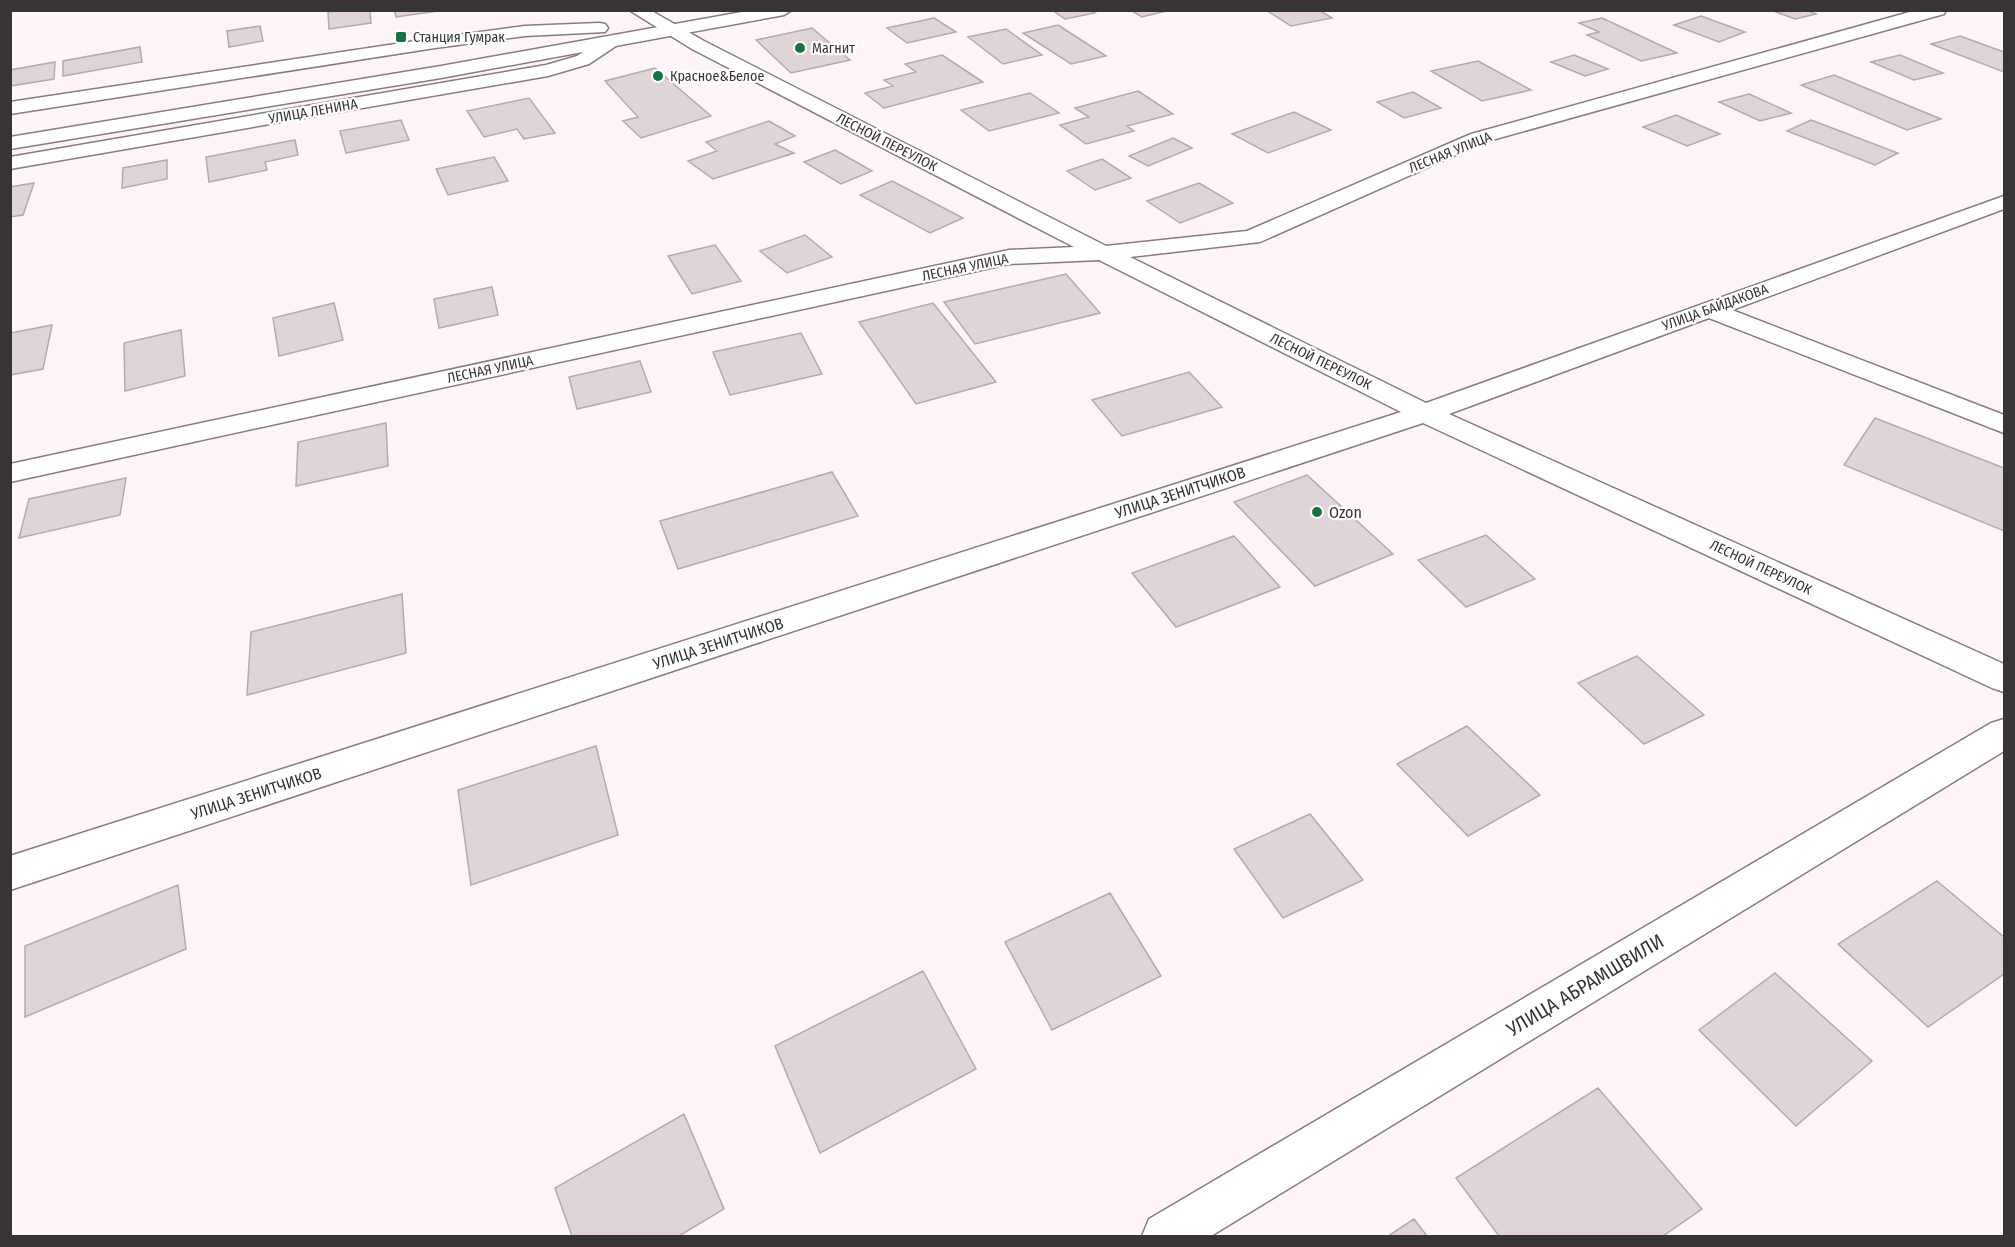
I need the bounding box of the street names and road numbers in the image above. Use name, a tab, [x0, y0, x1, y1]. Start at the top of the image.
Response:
street label: УЛИЦА ЛЕНИНА	[266, 95, 359, 128]
street label: ЛЕСНОЙ ПЕРЕУЛОК	[834, 110, 940, 175]
street label: ЛЕСНАЯ УЛИЦА	[1406, 128, 1495, 177]
street label: ЛЕСНАЯ УЛИЦА	[920, 250, 1010, 285]
street label: УЛИЦА БАЙДАКОВА	[1659, 280, 1771, 335]
street label: ЛЕСНОЙ ПЕРЕУЛОК	[1267, 330, 1375, 394]
street label: ЛЕСНАЯ УЛИЦА	[445, 352, 535, 387]
street label: УЛИЦА ЗЕНИТЧИКОВ	[1112, 462, 1248, 523]
street label: ЛЕСНОЙ ПЕРЕУЛОК	[1707, 536, 1815, 599]
street label: УЛИЦА ЗЕНИТЧИКОВ	[650, 613, 786, 674]
street label: УЛИЦА ЗЕНИТЧИКОВ	[188, 763, 324, 824]
street label: УЛИЦА АБРАМШВИЛИ	[1501, 929, 1668, 1042]

